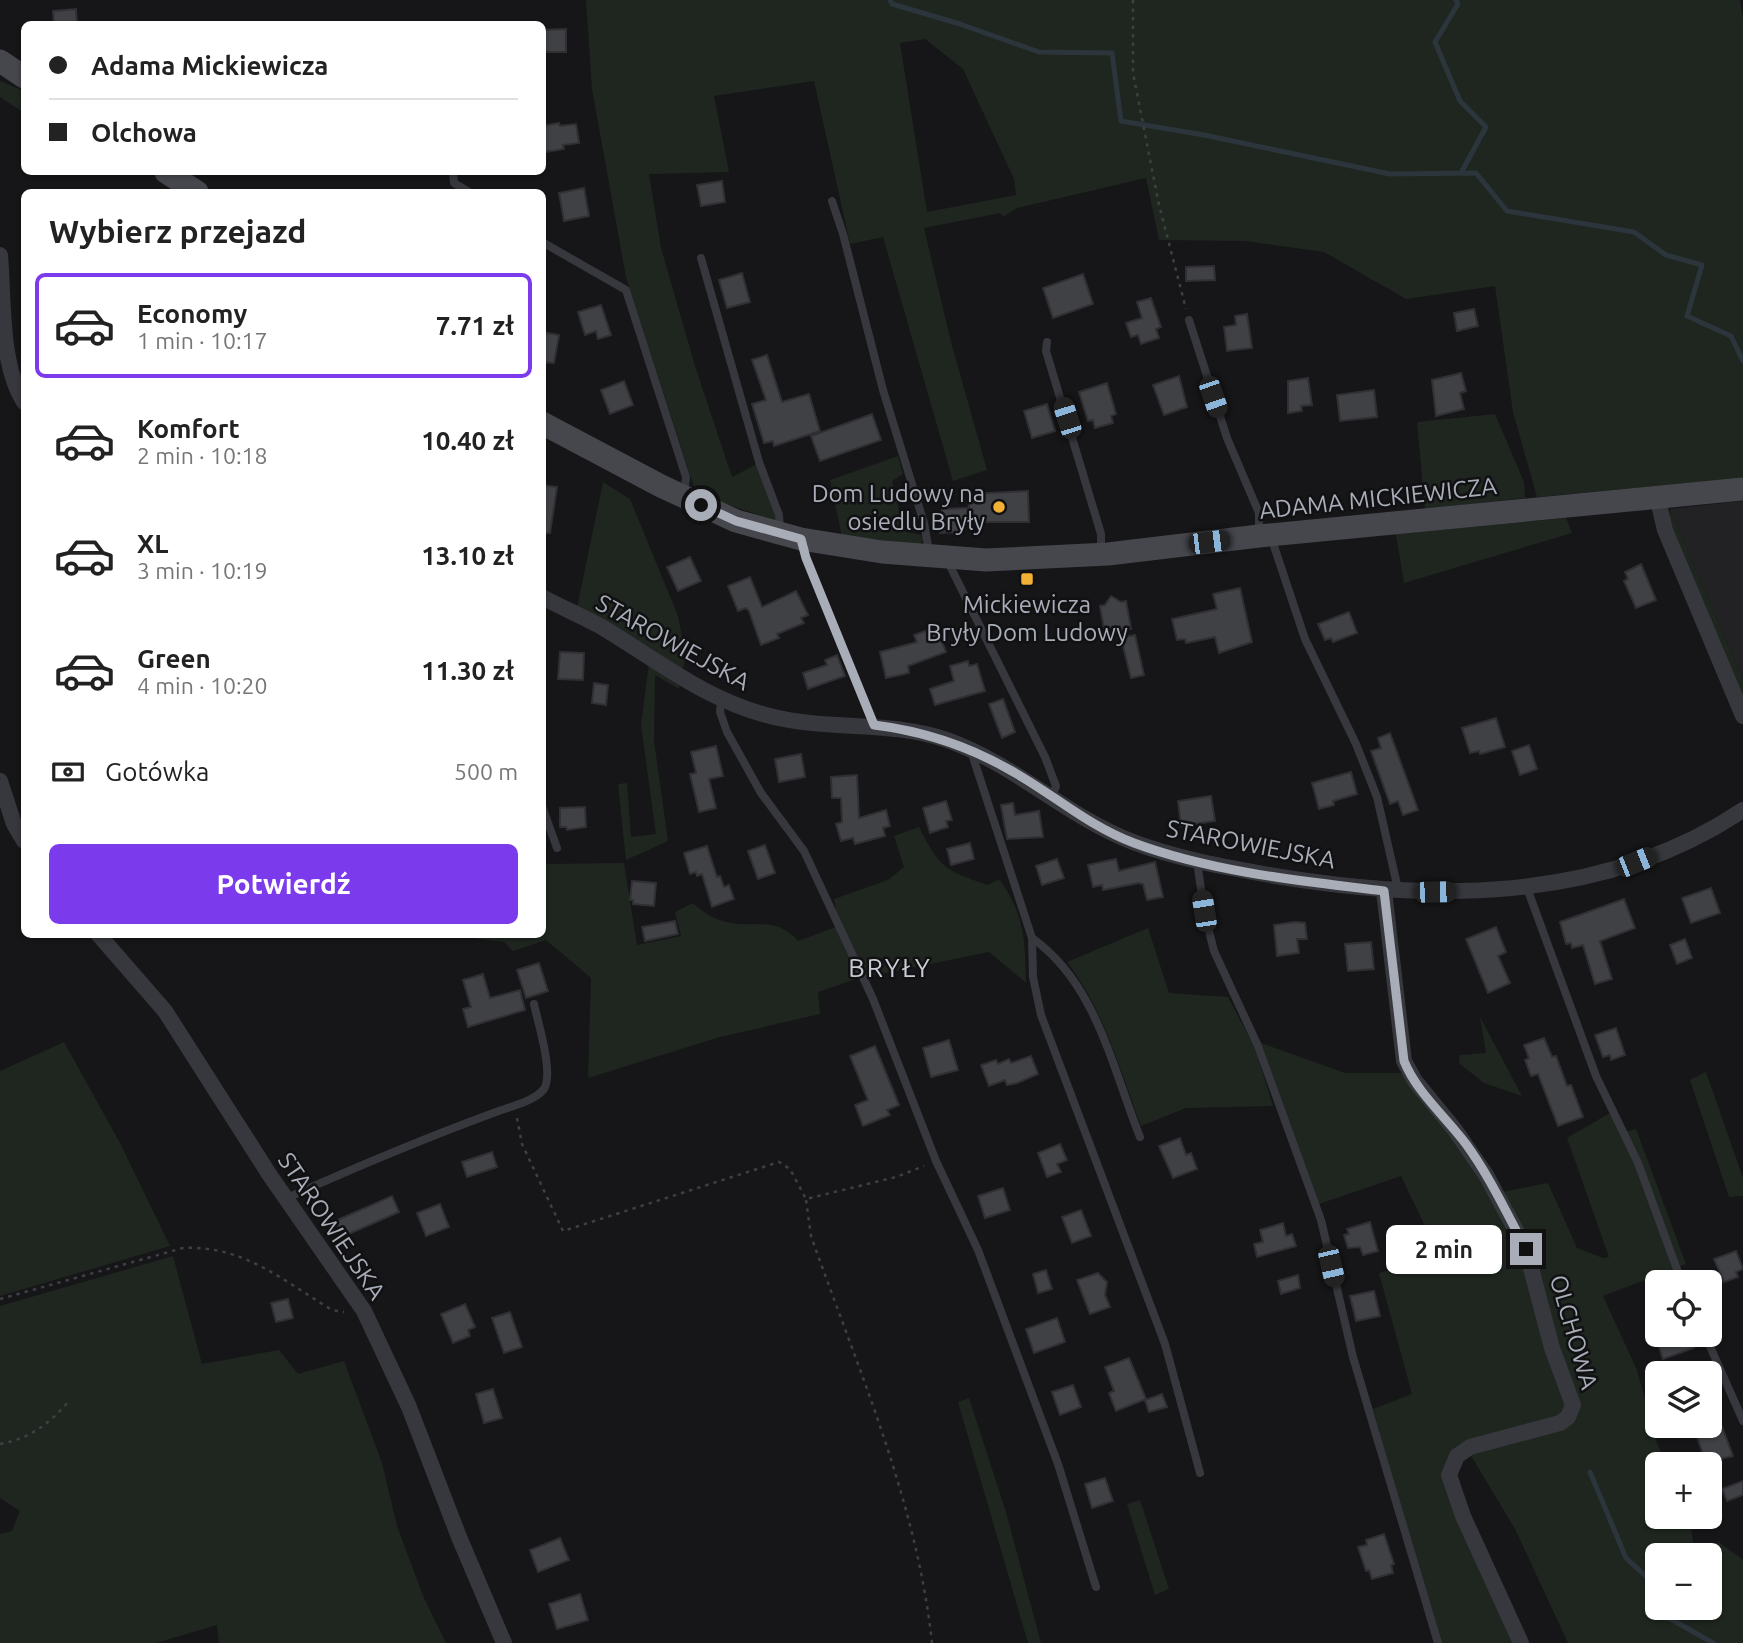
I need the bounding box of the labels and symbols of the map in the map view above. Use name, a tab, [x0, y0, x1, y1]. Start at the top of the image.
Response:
car	[1197, 374, 1230, 420]
car	[1051, 395, 1084, 441]
street label: ADAMA MICKIEWICZA	[1258, 472, 1498, 524]
place label: Dom Ludowy na osiedlu Bryły	[812, 480, 985, 535]
route start	[685, 489, 717, 521]
marker: Dom Ludowy na osiedlu Bryły	[991, 499, 1007, 515]
car	[1187, 529, 1232, 555]
marker: Mickiewicza Bryły Dom Ludowy	[1019, 571, 1035, 587]
street label: STAROWIEJSKA	[592, 589, 755, 696]
place label: Mickiewicza Bryły Dom Ludowy	[926, 591, 1128, 646]
street label: STAROWIEJSKA	[1164, 814, 1338, 874]
car	[1613, 844, 1660, 880]
car	[1414, 881, 1457, 903]
car	[1191, 889, 1218, 933]
district label: BRYŁY	[848, 953, 932, 982]
street label: STAROWIEJSKA	[273, 1147, 391, 1305]
callout: 2 min	[1386, 1224, 1502, 1274]
route end	[1510, 1233, 1542, 1265]
car	[1317, 1243, 1346, 1289]
street label: OLCHOWA	[1545, 1272, 1603, 1393]

